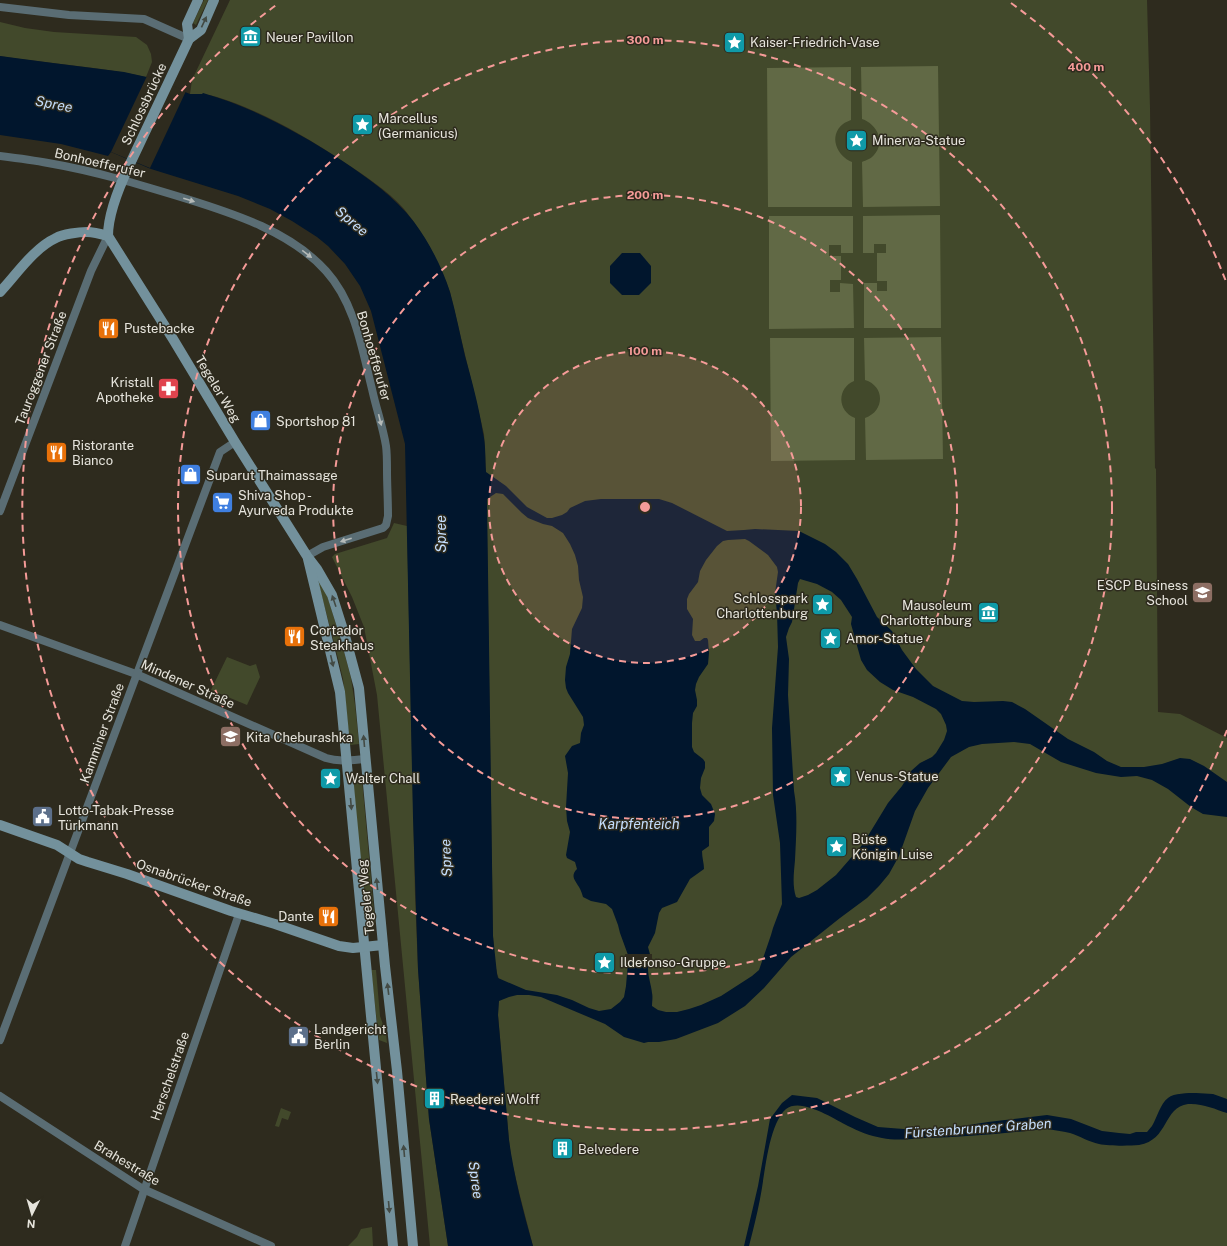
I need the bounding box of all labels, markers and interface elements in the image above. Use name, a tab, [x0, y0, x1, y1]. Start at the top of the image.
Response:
one-way arrow	[201, 16, 207, 27]
museum icon: Neuer Pavillon	[237, 24, 263, 50]
place icon: Kaiser-Friedrich-Vase	[722, 29, 748, 55]
place label: Neuer Pavillon	[266, 30, 353, 45]
text: 300 m	[627, 33, 664, 47]
place label: Kaiser-Friedrich-Vase	[750, 35, 880, 50]
text: 400 m	[1068, 60, 1105, 74]
street label: Schlossbrücke	[118, 61, 170, 147]
water label: Spree	[34, 93, 74, 116]
place label: Marcellus (Germanicus)	[378, 111, 458, 141]
place icon: Marcellus (Germanicus)	[349, 112, 375, 138]
place icon: Minerva-Statue	[844, 127, 870, 153]
place label: Minerva-Statue	[872, 133, 965, 148]
street label: Bonhoefferufer	[53, 145, 147, 181]
text: 200 m	[627, 188, 663, 202]
one-way arrow	[184, 197, 196, 203]
water label: Spree	[332, 203, 372, 239]
one-way arrow	[301, 250, 312, 258]
street label: Tauroggener Straße	[12, 309, 70, 427]
street label: Bonhoefferufer	[354, 309, 394, 403]
restaurant icon: Pustebacke	[96, 315, 122, 341]
place label: Pustebacke	[124, 321, 195, 336]
text: 100 m	[628, 344, 662, 358]
street label: Tegeler Weg	[192, 353, 244, 425]
place label: Kristall Apotheke	[96, 375, 154, 405]
pharmacy icon: Kristall Apotheke	[156, 376, 182, 402]
shop icon: Sportshop 81	[248, 408, 274, 434]
place label: Sportshop 81	[276, 414, 356, 429]
one-way arrow	[377, 414, 383, 426]
place label: Ristorante Bianco	[72, 438, 134, 468]
restaurant icon: Ristorante Bianco	[43, 439, 69, 465]
shop icon: Suparut Thaimassage	[177, 462, 203, 488]
place label: Suparut Thaimassage	[206, 468, 338, 483]
place label: Shiva Shop - Ayurveda Produkte	[238, 488, 354, 518]
supermarket icon: Shiva Shop - Ayurveda Produkte	[210, 489, 236, 515]
centre of rings	[638, 500, 652, 514]
water label: Spree	[433, 515, 449, 553]
one-way arrow	[340, 537, 352, 543]
place label: ESCP Business School	[1097, 578, 1188, 608]
school or university icon: ESCP Business School	[1190, 579, 1216, 605]
place label: Schlosspark Charlottenburg	[716, 591, 808, 621]
place icon: Schlosspark Charlottenburg	[810, 592, 836, 618]
one-way arrow	[331, 594, 337, 606]
place label: Mausoleum Charlottenburg	[880, 598, 972, 628]
museum icon: Mausoleum Charlottenburg	[975, 599, 1001, 625]
place label: Cortador Steakhaus	[310, 623, 374, 653]
restaurant icon: Cortador Steakhaus	[281, 624, 307, 650]
place icon: Amor-Statue	[817, 625, 843, 651]
place label: Amor-Statue	[846, 631, 923, 646]
one-way arrow	[330, 655, 336, 668]
street label: Mindener Straße	[139, 657, 237, 711]
street label: Kamminer Straße	[77, 681, 127, 785]
school or university icon: Kita Cheburashka	[218, 724, 244, 750]
place label: Kita Cheburashka	[246, 730, 353, 745]
one-way arrow	[360, 735, 367, 747]
place icon: Venus-Statue	[828, 763, 854, 789]
place icon: Walter Chall	[318, 765, 344, 791]
place label: Venus-Statue	[856, 769, 939, 784]
place label: Walter Chall	[346, 771, 420, 786]
one-way arrow	[347, 798, 354, 810]
place label: Lotto-Tabak-Presse Türkmann	[58, 803, 174, 833]
public building icon: Lotto-Tabak-Presse Türkmann	[30, 804, 56, 830]
water label: Karpfenteich	[598, 816, 680, 832]
place label: Büste Königin Luise	[852, 832, 933, 862]
place icon: Büste Königin Luise	[823, 833, 849, 859]
water label: Spree	[437, 839, 455, 877]
street label: Osnabrücker Straße	[134, 856, 254, 910]
street label: Tegeler Weg	[355, 859, 377, 935]
one-way arrow	[374, 878, 381, 890]
restaurant icon: Dante	[316, 903, 342, 929]
place label: Dante	[278, 909, 314, 924]
place icon: Ildefonso-Gruppe	[592, 949, 618, 975]
place label: Ildefonso-Gruppe	[620, 955, 726, 970]
one-way arrow	[385, 983, 391, 995]
place label: Landgericht Berlin	[314, 1022, 387, 1052]
public building icon: Landgericht Berlin	[285, 1023, 311, 1049]
street label: Herschelstraße	[148, 1030, 192, 1122]
one-way arrow	[374, 1072, 380, 1084]
building icon: Reederei Wolff	[421, 1086, 447, 1112]
place label: Reederei Wolff	[450, 1092, 540, 1107]
water label: Fürstenbrunner Graben	[904, 1115, 1052, 1141]
building icon: Belvedere	[550, 1136, 576, 1162]
street label: Brahestraße	[91, 1137, 163, 1189]
place label: Belvedere	[578, 1142, 639, 1157]
one-way arrow	[401, 1145, 408, 1157]
water label: Spree	[465, 1160, 487, 1200]
north arrow	[12, 1194, 52, 1234]
one-way arrow	[386, 1201, 393, 1213]
text: N	[26, 1218, 36, 1230]

